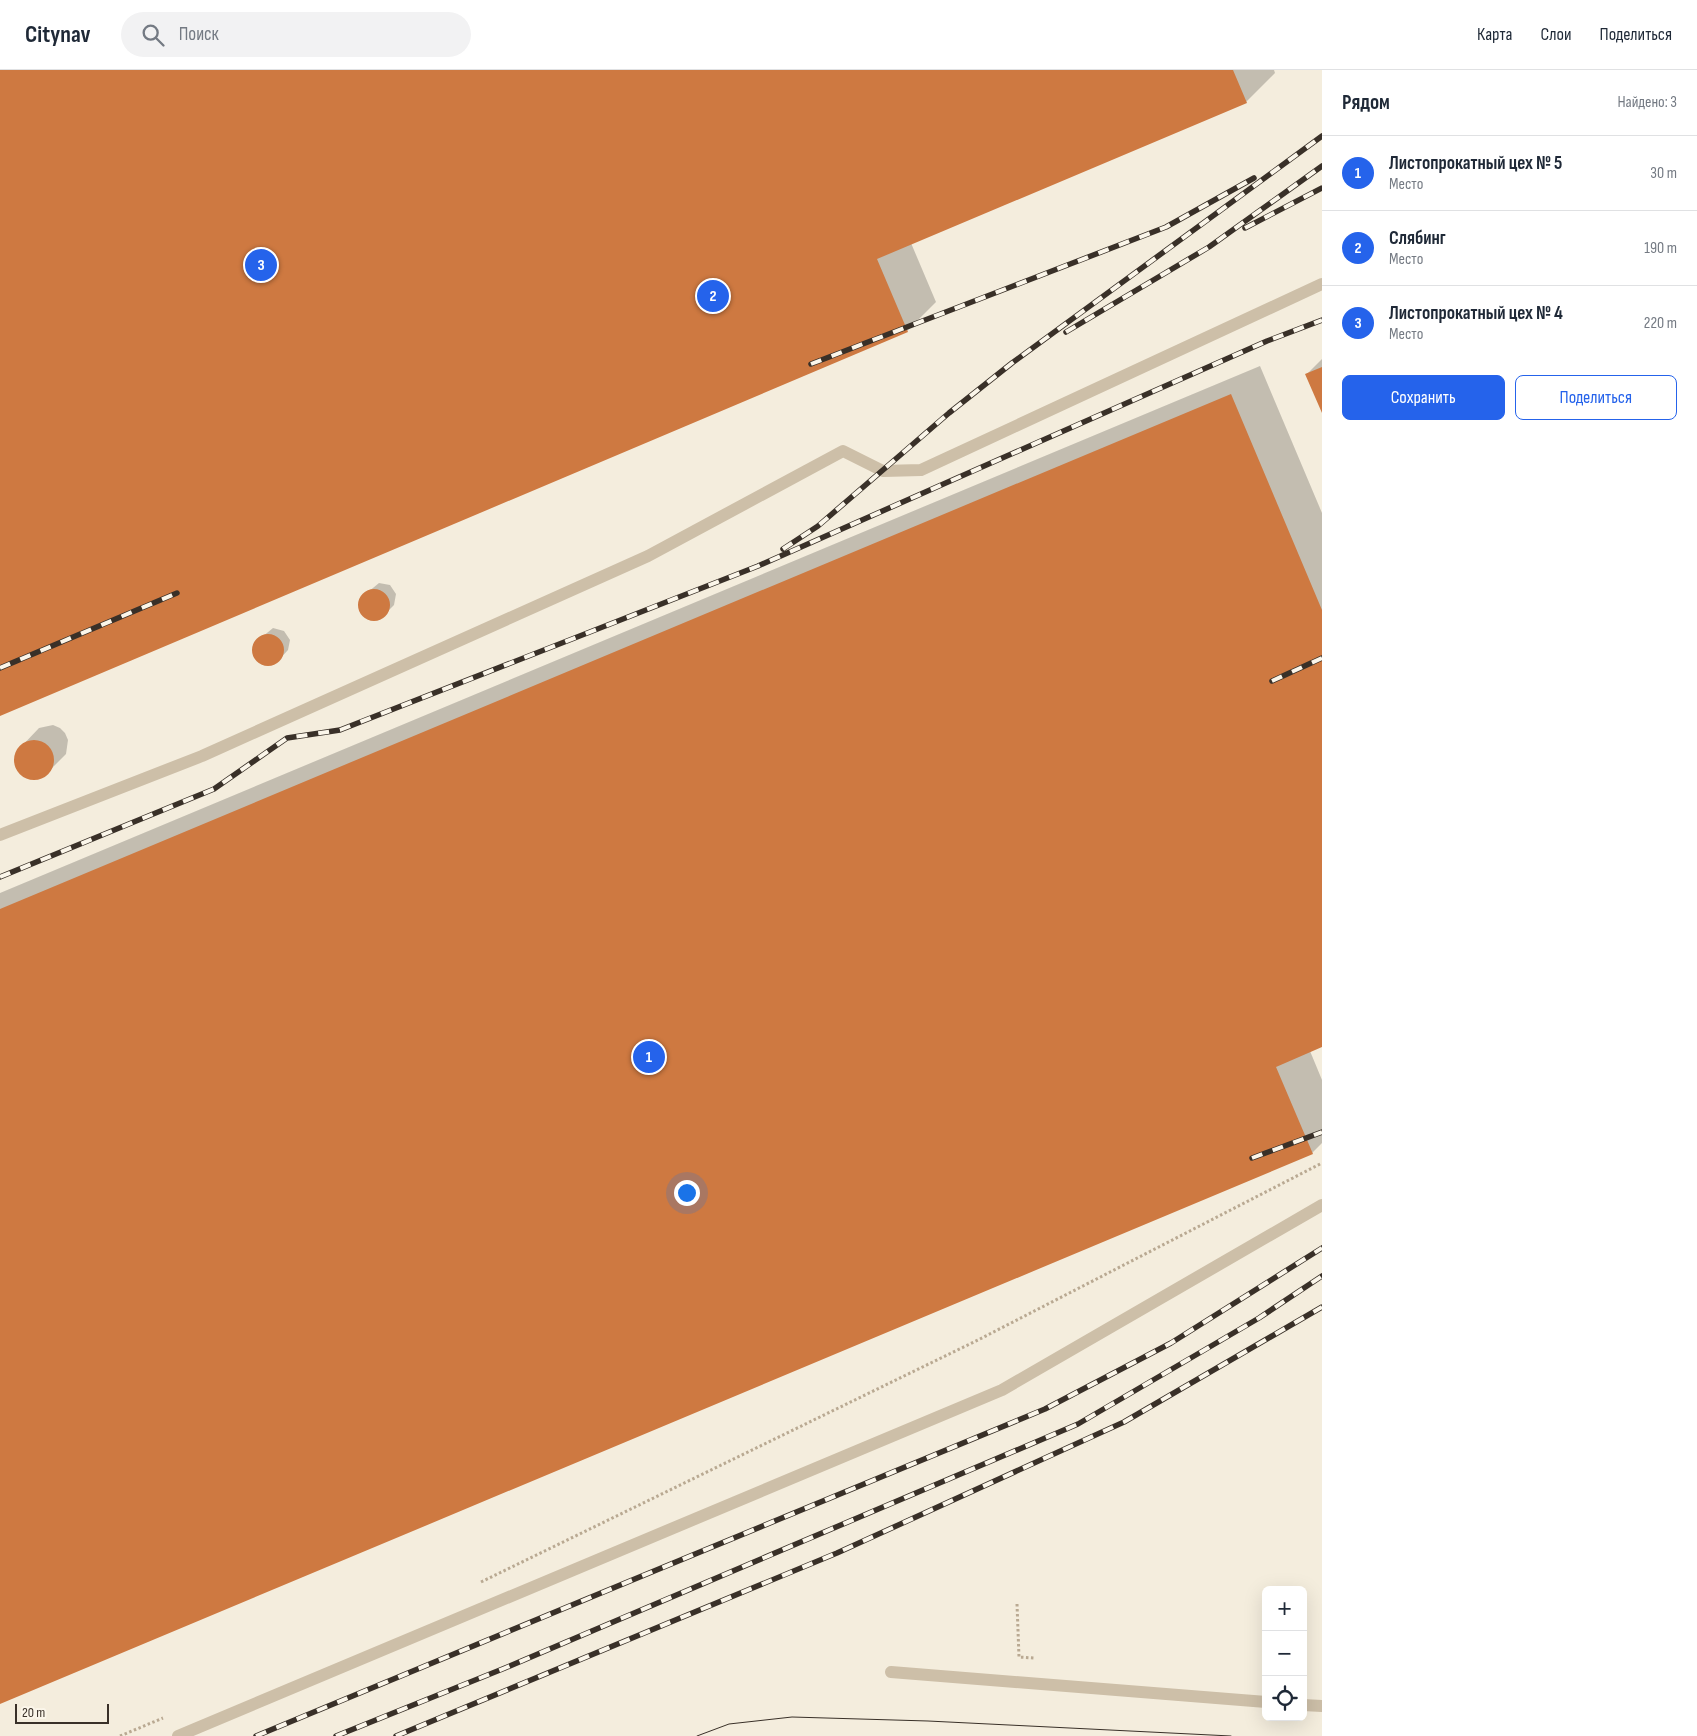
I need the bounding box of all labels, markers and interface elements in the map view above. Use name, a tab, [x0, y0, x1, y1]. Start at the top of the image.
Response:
search box	[121, 12, 471, 57]
text: Citynav	[25, 20, 91, 49]
icon: search	[139, 21, 167, 49]
text: Поиск	[179, 23, 219, 46]
text: Карта	[1477, 24, 1513, 45]
text: Слои	[1541, 24, 1572, 45]
text: Поделиться	[1600, 24, 1672, 45]
text: Рядом	[1342, 90, 1390, 115]
text: Найдено: 3	[1617, 93, 1677, 112]
text: Листопрокатный цех № 5	[1389, 152, 1562, 175]
text: 1	[1355, 164, 1361, 183]
text: 30 m	[1650, 164, 1677, 183]
text: Место	[1389, 175, 1423, 194]
text: Слябинг	[1389, 227, 1446, 250]
text: 2	[1354, 239, 1362, 258]
text: 190 m	[1644, 239, 1677, 258]
pin: 3	[245, 246, 277, 284]
text: Место	[1389, 250, 1423, 269]
pin: 2	[697, 277, 729, 315]
text: Листопрокатный цех № 4	[1389, 302, 1563, 325]
text: 3	[1354, 314, 1362, 333]
text: 220 m	[1644, 314, 1677, 333]
text: Место	[1389, 325, 1423, 344]
button: Сохранить	[1342, 375, 1505, 420]
button: Поделиться	[1515, 375, 1677, 420]
pin: 1	[633, 1038, 665, 1076]
your location	[674, 1180, 700, 1206]
map controls	[1262, 1586, 1307, 1721]
button: +	[1262, 1586, 1307, 1631]
button: −	[1262, 1631, 1307, 1676]
button: locate	[1262, 1676, 1307, 1721]
scale bar	[15, 1701, 109, 1724]
text: 20 m	[22, 1704, 45, 1721]

